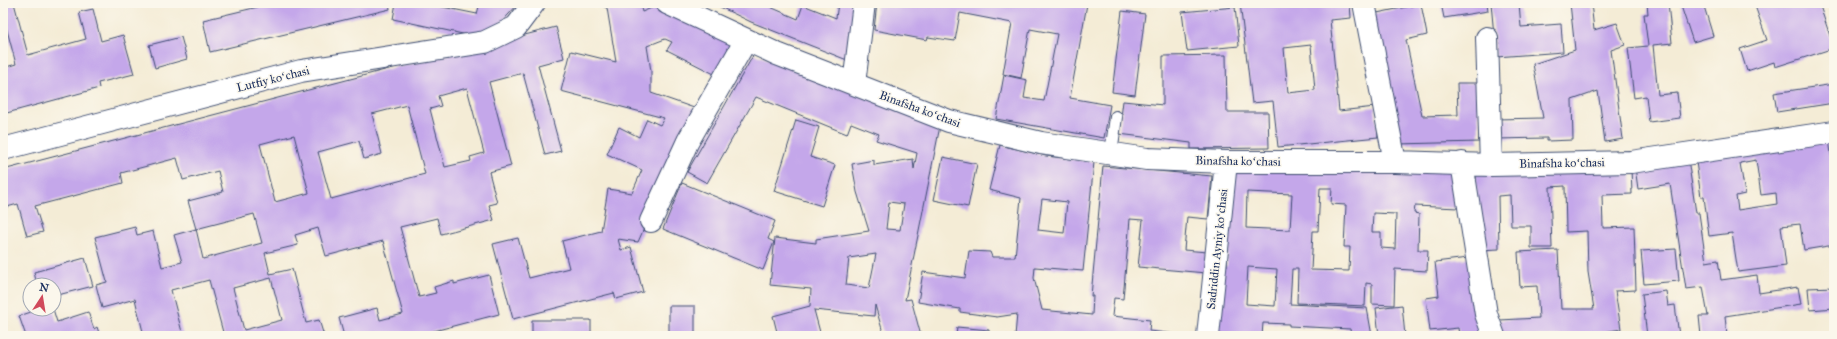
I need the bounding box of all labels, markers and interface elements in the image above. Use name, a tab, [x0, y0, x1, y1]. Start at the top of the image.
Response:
street label: Lutfiy koʻchasi	[235, 63, 312, 95]
street label: Binafsha koʻchasi	[877, 88, 963, 130]
street label: Binafsha koʻchasi	[1195, 153, 1282, 169]
street label: Binafsha koʻchasi	[1519, 155, 1606, 171]
street label: Sadriddin Ayniy koʻchasi	[1204, 187, 1230, 310]
north arrow	[22, 277, 62, 317]
text: N	[38, 280, 51, 295]

